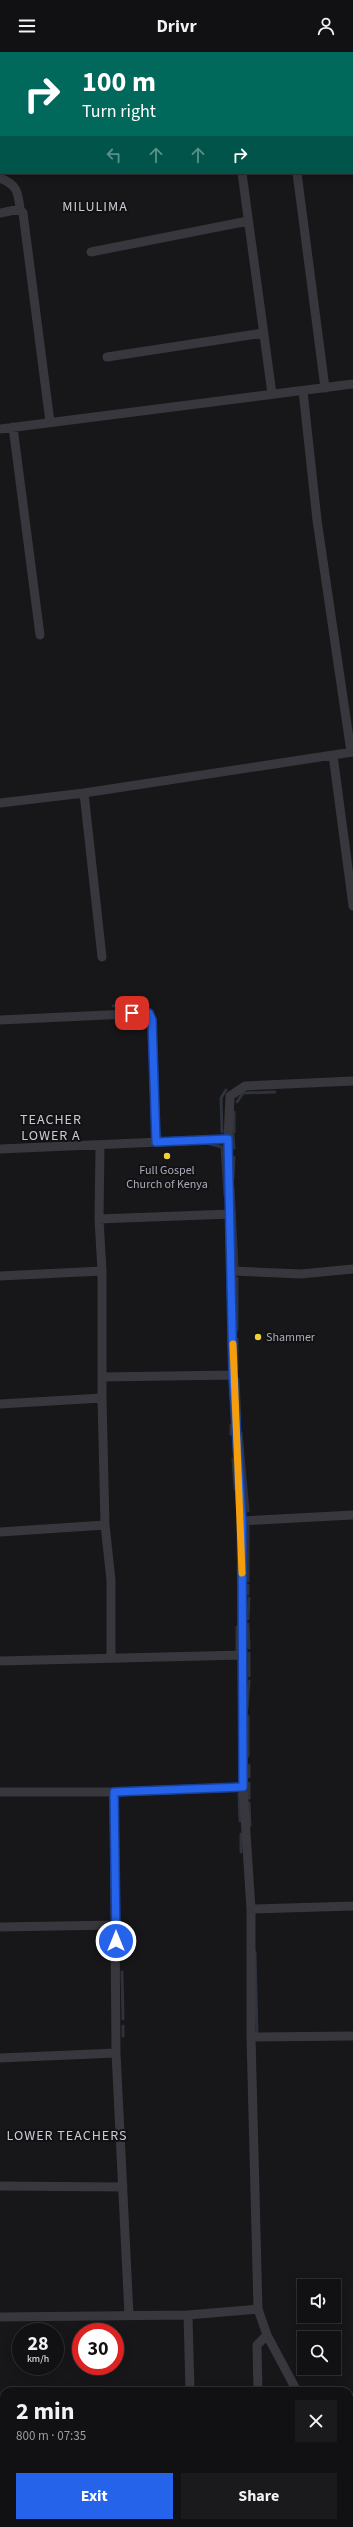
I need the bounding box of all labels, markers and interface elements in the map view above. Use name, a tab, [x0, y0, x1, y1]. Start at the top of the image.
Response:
text: Drivr	[156, 14, 197, 39]
icon: menu	[16, 15, 38, 37]
icon: person	[315, 15, 337, 37]
text: 100 m	[82, 62, 156, 102]
icon: right	[16, 68, 68, 120]
text: Turn right	[82, 99, 156, 124]
icon: left	[103, 144, 125, 166]
icon: ahead	[145, 144, 167, 166]
icon: ahead	[187, 144, 209, 166]
icon: right	[229, 144, 251, 166]
district label: MILULIMA	[62, 197, 128, 217]
pin	[115, 996, 149, 1030]
icon: arrive	[121, 1002, 143, 1024]
district label: TEACHER LOWER A	[20, 1110, 82, 1146]
marker: Full Gospel Church of Kenya	[162, 1151, 172, 1161]
place label: Full Gospel Church of Kenya	[126, 1162, 208, 1193]
place label: Shammer	[266, 1329, 316, 1346]
marker: Shammer	[253, 1332, 263, 1342]
position arrow	[95, 1920, 137, 1962]
district label: LOWER TEACHERS	[7, 2126, 127, 2146]
map controls	[297, 2279, 341, 2375]
button: sound	[297, 2279, 341, 2323]
speed limit sign: 30	[72, 2323, 124, 2375]
text: 28	[27, 2330, 49, 2358]
button: search	[297, 2331, 341, 2375]
text: km/h	[27, 2352, 49, 2366]
text: 2 min	[16, 2394, 74, 2429]
button: close	[295, 2400, 337, 2442]
text: 800 m · 07:35	[16, 2427, 86, 2445]
button: Exit	[16, 2473, 173, 2519]
button: Share	[181, 2473, 337, 2519]

